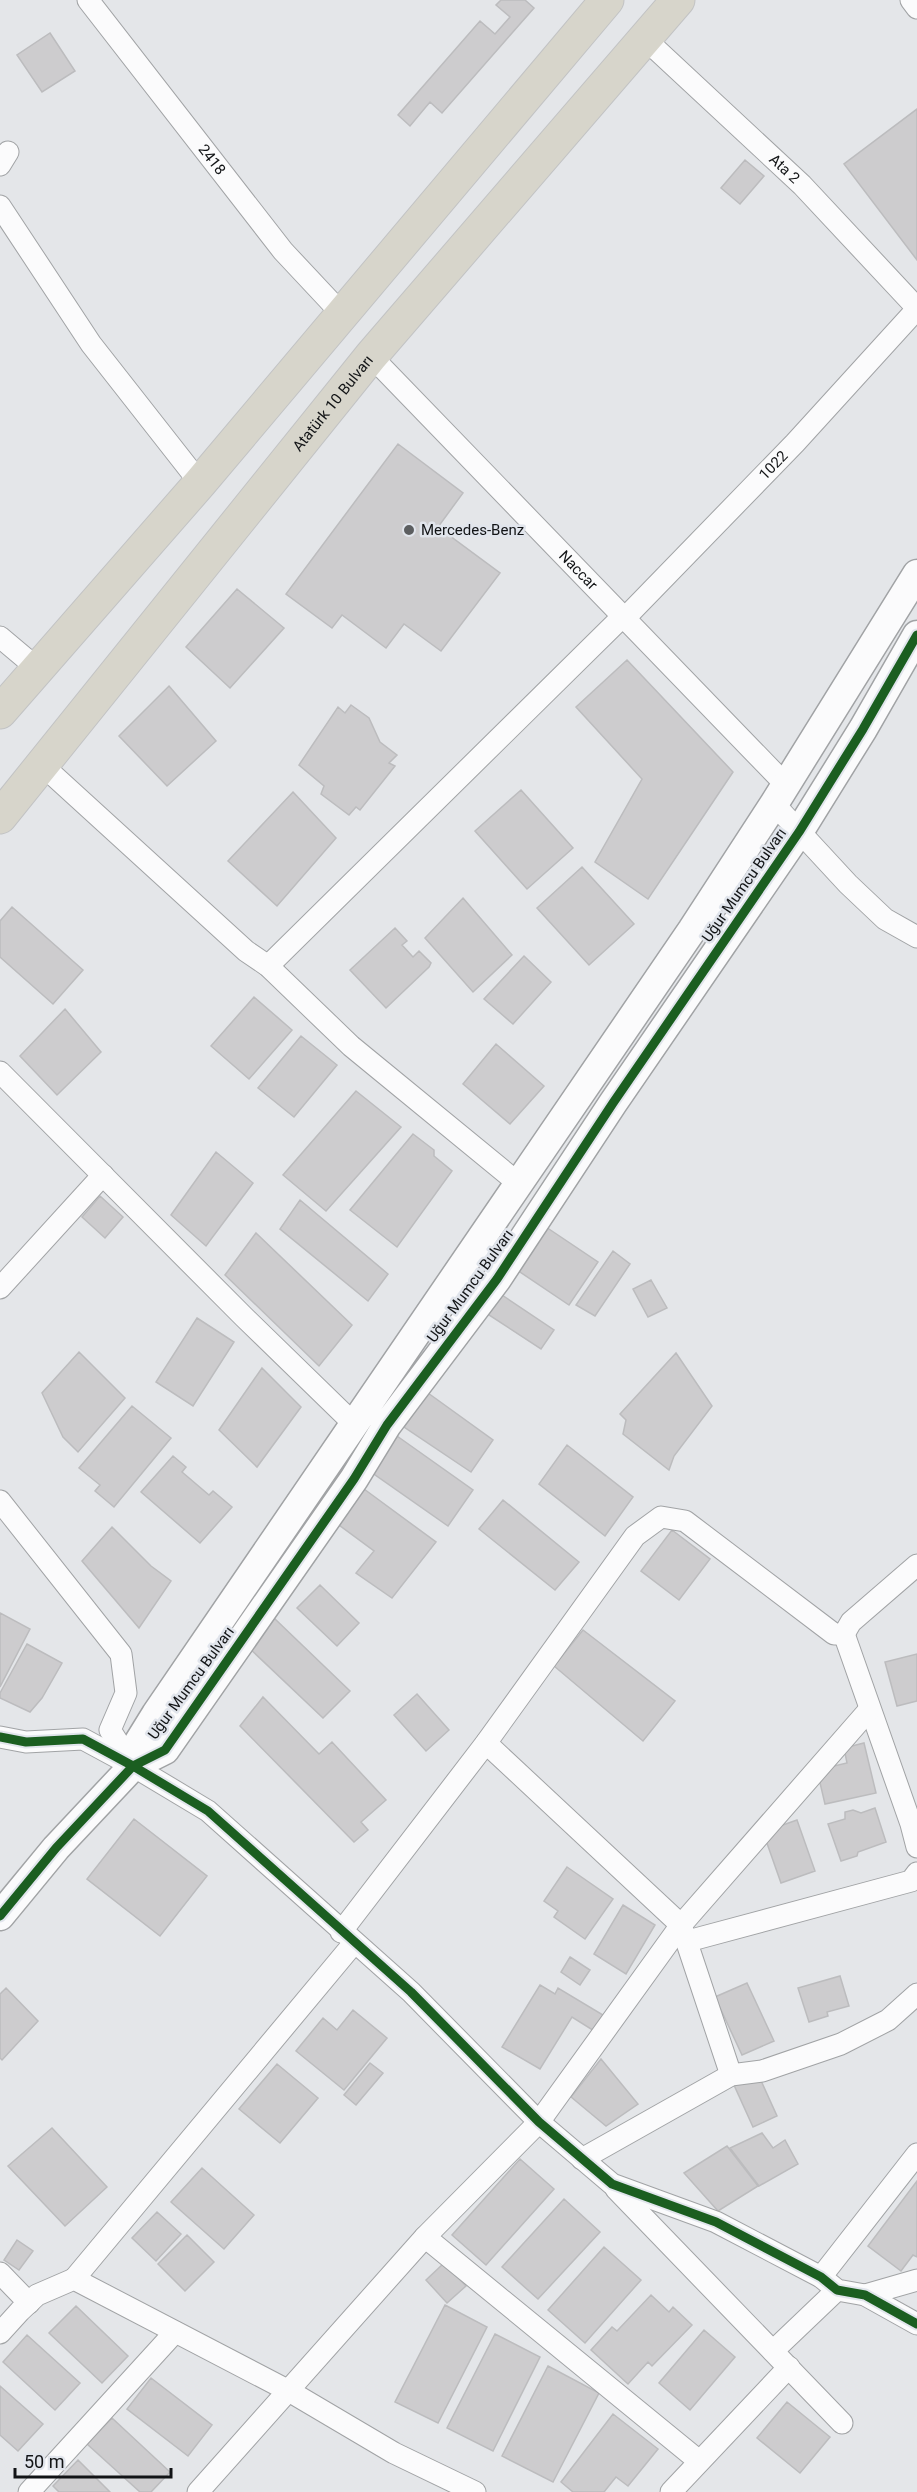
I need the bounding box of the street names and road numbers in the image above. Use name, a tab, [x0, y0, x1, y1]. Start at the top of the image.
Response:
street label: 2418	[194, 141, 229, 178]
street label: Ata 2	[766, 150, 803, 187]
street label: Atatürk 10 Bulvarı	[289, 352, 377, 455]
street label: 1022	[755, 447, 792, 484]
street label: Naccar	[555, 547, 601, 594]
street label: Uğur Mumcu Bulvarı	[698, 825, 790, 945]
street label: Uğur Mumcu Bulvarı	[423, 1226, 517, 1346]
street label: Uğur Mumcu Bulvarı	[144, 1623, 238, 1743]

